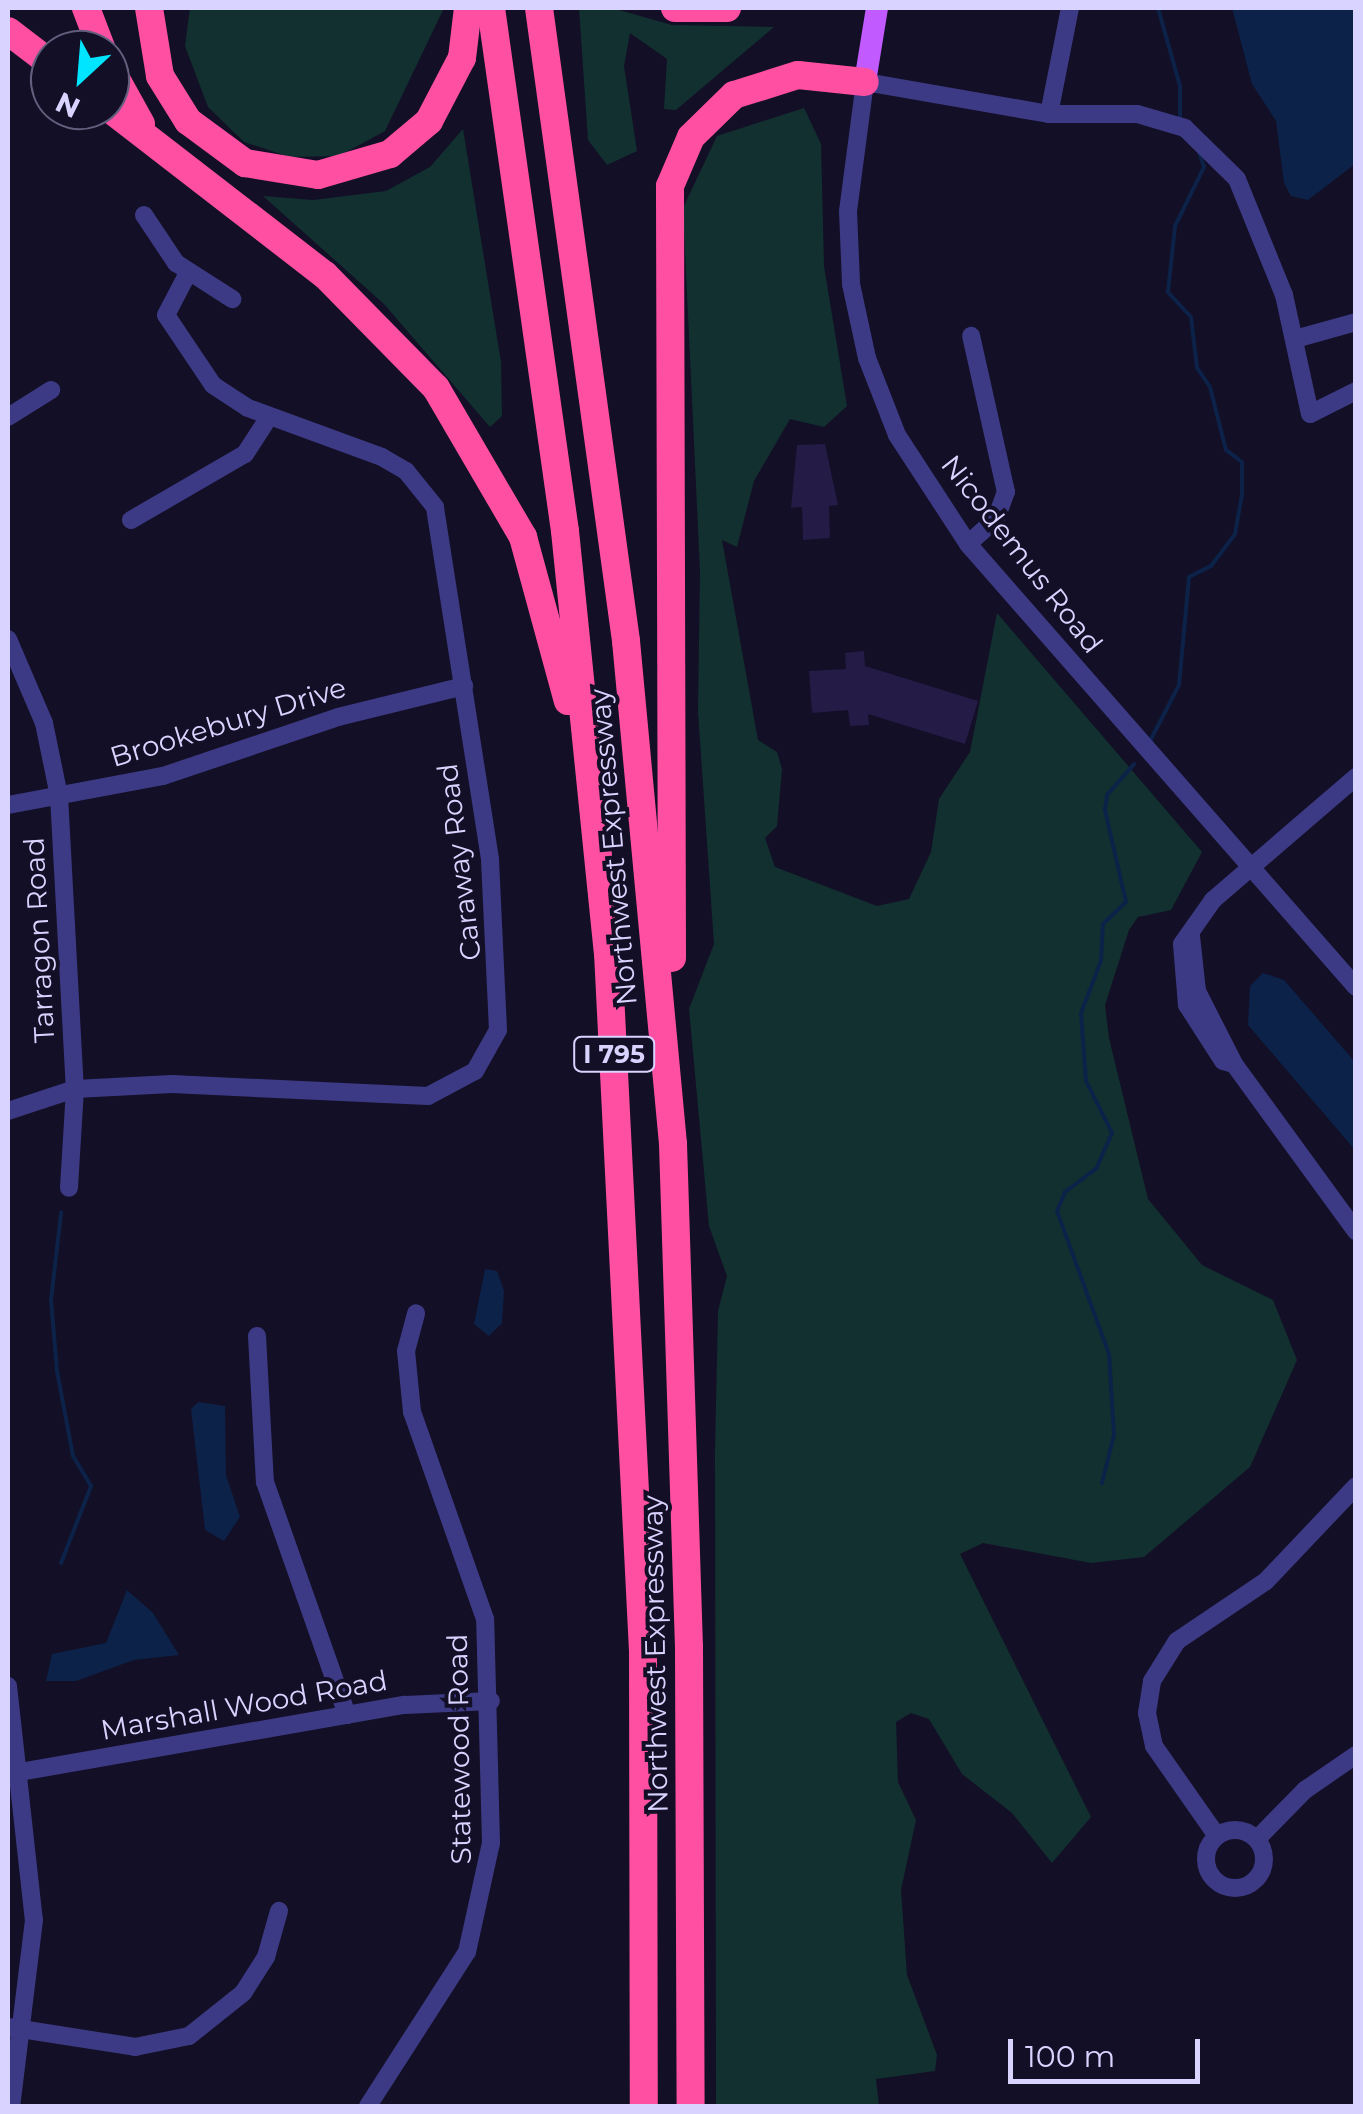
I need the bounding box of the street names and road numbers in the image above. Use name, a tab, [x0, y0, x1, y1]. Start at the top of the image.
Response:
street label: Nicodemus Road	[934, 448, 1110, 660]
street label: Brookebury Drive	[106, 670, 350, 774]
street label: Northwest Expressway	[582, 687, 644, 1007]
street label: Caraway Road	[430, 762, 488, 962]
street label: Tarragon Road	[17, 836, 61, 1044]
road number: I 795	[572, 1034, 656, 1074]
street label: Northwest Expressway	[635, 1495, 675, 1813]
street label: Statewood Road	[440, 1633, 478, 1865]
street label: Marshall Wood Road	[98, 1663, 390, 1747]

